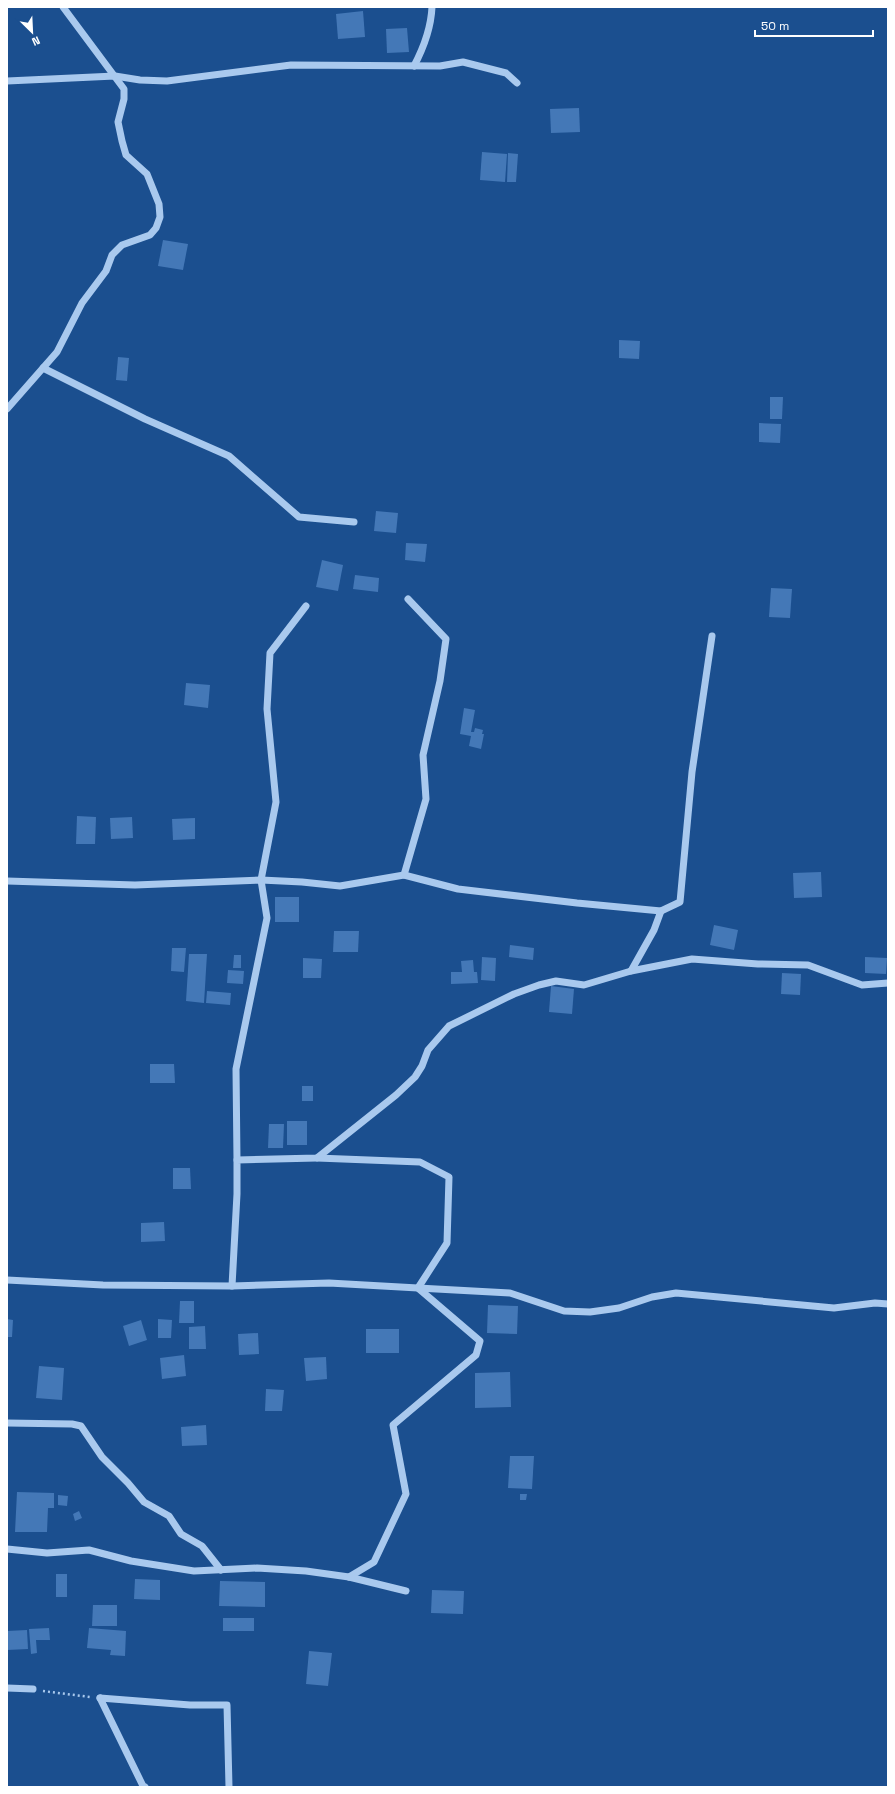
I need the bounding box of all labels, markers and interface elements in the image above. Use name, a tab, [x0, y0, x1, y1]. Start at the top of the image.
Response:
north arrow	[12, 12, 52, 52]
scale bar	[755, 12, 873, 38]
text: 50 m	[761, 18, 789, 34]
text: N	[30, 33, 42, 49]

